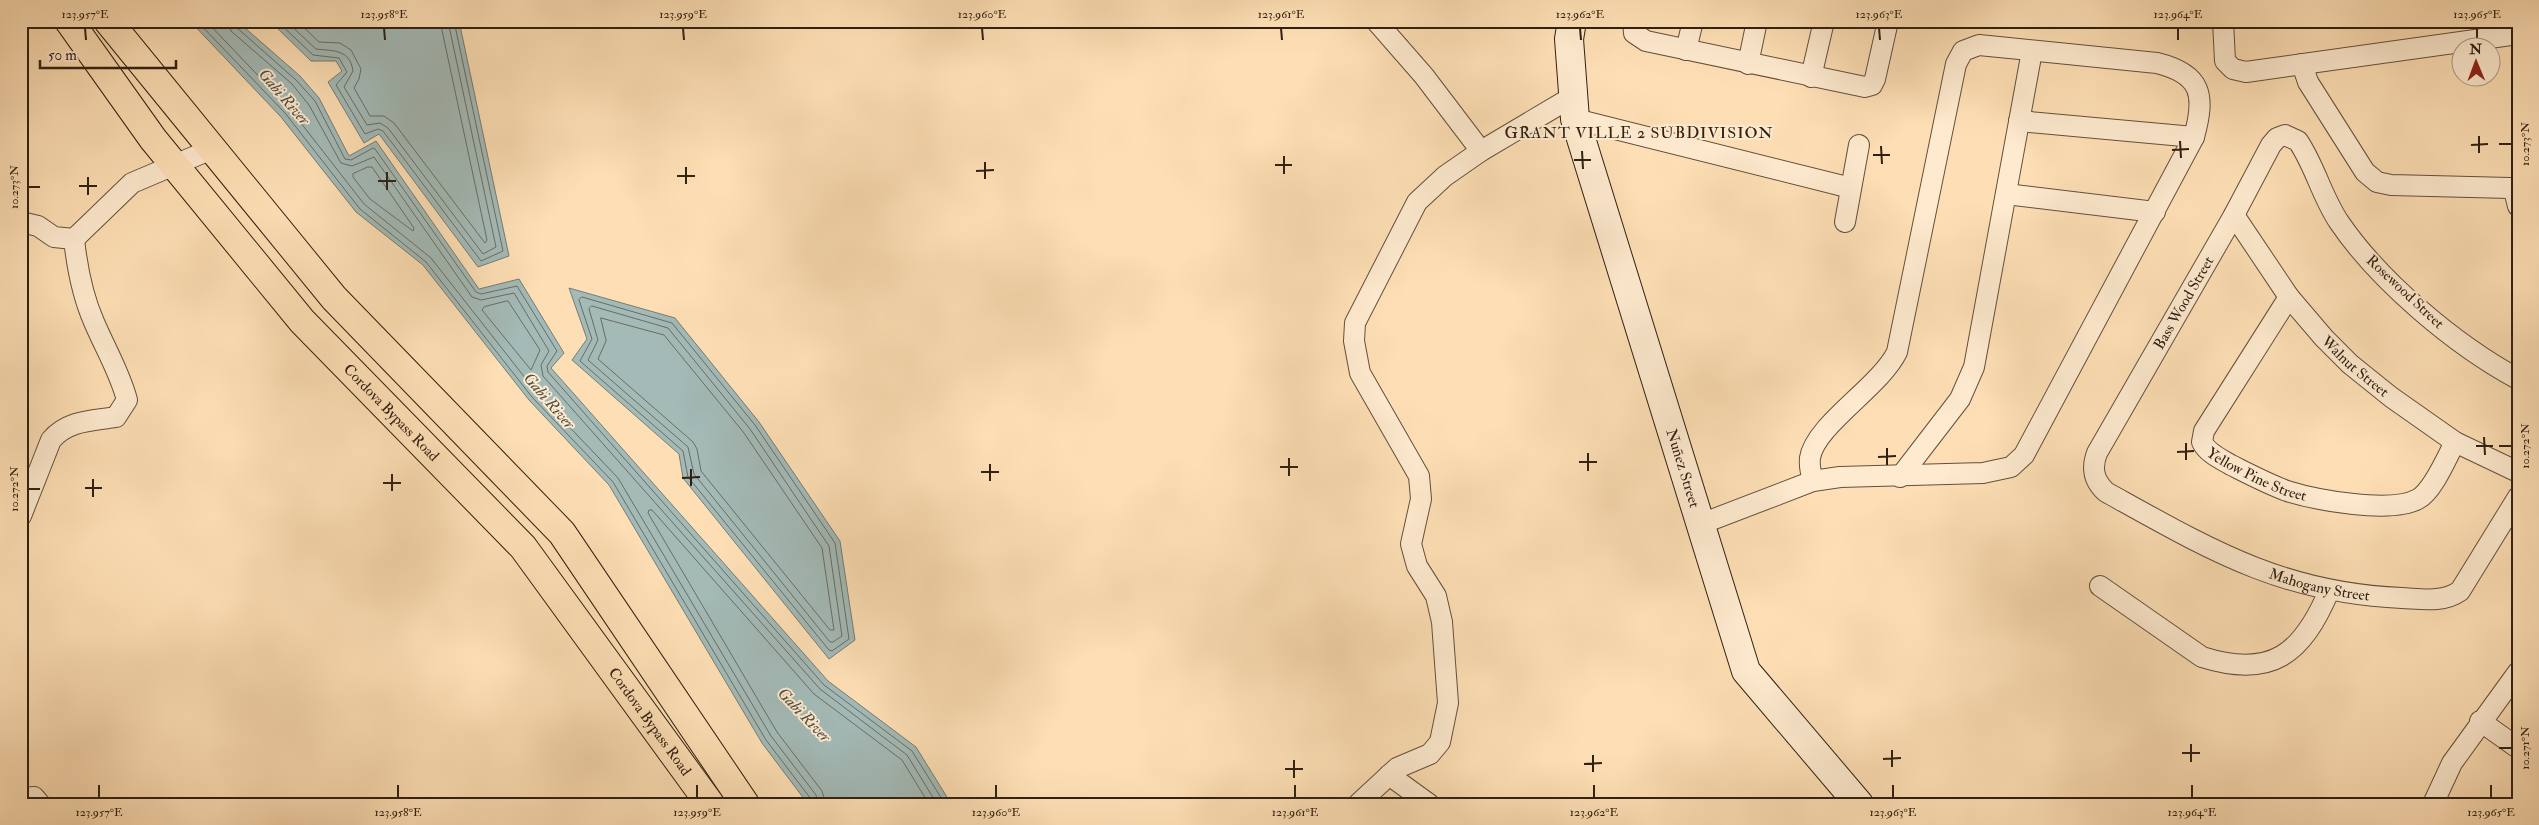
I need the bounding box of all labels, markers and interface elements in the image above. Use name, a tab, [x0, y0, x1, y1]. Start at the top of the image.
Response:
text: 123.957°E	[61, 7, 109, 22]
text: 123.958°E	[360, 7, 408, 22]
text: 123.959°E	[659, 7, 707, 22]
text: 123.960°E	[958, 7, 1007, 22]
text: 123.961°E	[1258, 7, 1305, 22]
text: 123.962°E	[1556, 7, 1605, 22]
text: 123.963°E	[1856, 7, 1903, 22]
text: 123.964°E	[2154, 7, 2203, 22]
text: 123.965°E	[2453, 7, 2501, 22]
scale bar	[40, 38, 176, 70]
north arrow	[2452, 38, 2502, 88]
text: N	[2468, 41, 2483, 58]
text: 50 m	[48, 46, 77, 65]
water label: Gabi River	[254, 65, 315, 130]
text: 10.273°N	[2518, 122, 2533, 166]
district label: GRANT VILLE 2 SUBDIVISION	[1504, 123, 1774, 143]
text: 10.273°N	[7, 165, 22, 209]
street label: Rosewood Street	[2362, 251, 2448, 333]
street label: Bass Wood Street	[2150, 253, 2218, 353]
street label: Walnut Street	[2317, 331, 2393, 401]
street label: Cordova Bypass Road	[340, 360, 444, 466]
water label: Gabi River	[519, 369, 580, 434]
text: 10.272°N	[2518, 423, 2533, 469]
street label: Nuñez Street	[1662, 426, 1704, 510]
street label: Yellow Pine Street	[2203, 443, 2308, 505]
text: 10.272°N	[7, 466, 22, 512]
street label: Mahogany Street	[2267, 564, 2371, 605]
street label: Cordova Bypass Road	[604, 664, 696, 780]
water label: Gabi River	[773, 683, 836, 747]
text: 10.271°N	[2518, 726, 2533, 770]
text: 123.957°E	[75, 805, 123, 820]
text: 123.958°E	[374, 805, 422, 820]
text: 123.959°E	[673, 805, 721, 820]
text: 123.960°E	[972, 805, 1021, 820]
text: 123.961°E	[1272, 805, 1319, 820]
text: 123.962°E	[1570, 805, 1619, 820]
text: 123.963°E	[1870, 805, 1917, 820]
text: 123.964°E	[2168, 805, 2217, 820]
text: 123.965°E	[2467, 805, 2515, 820]

